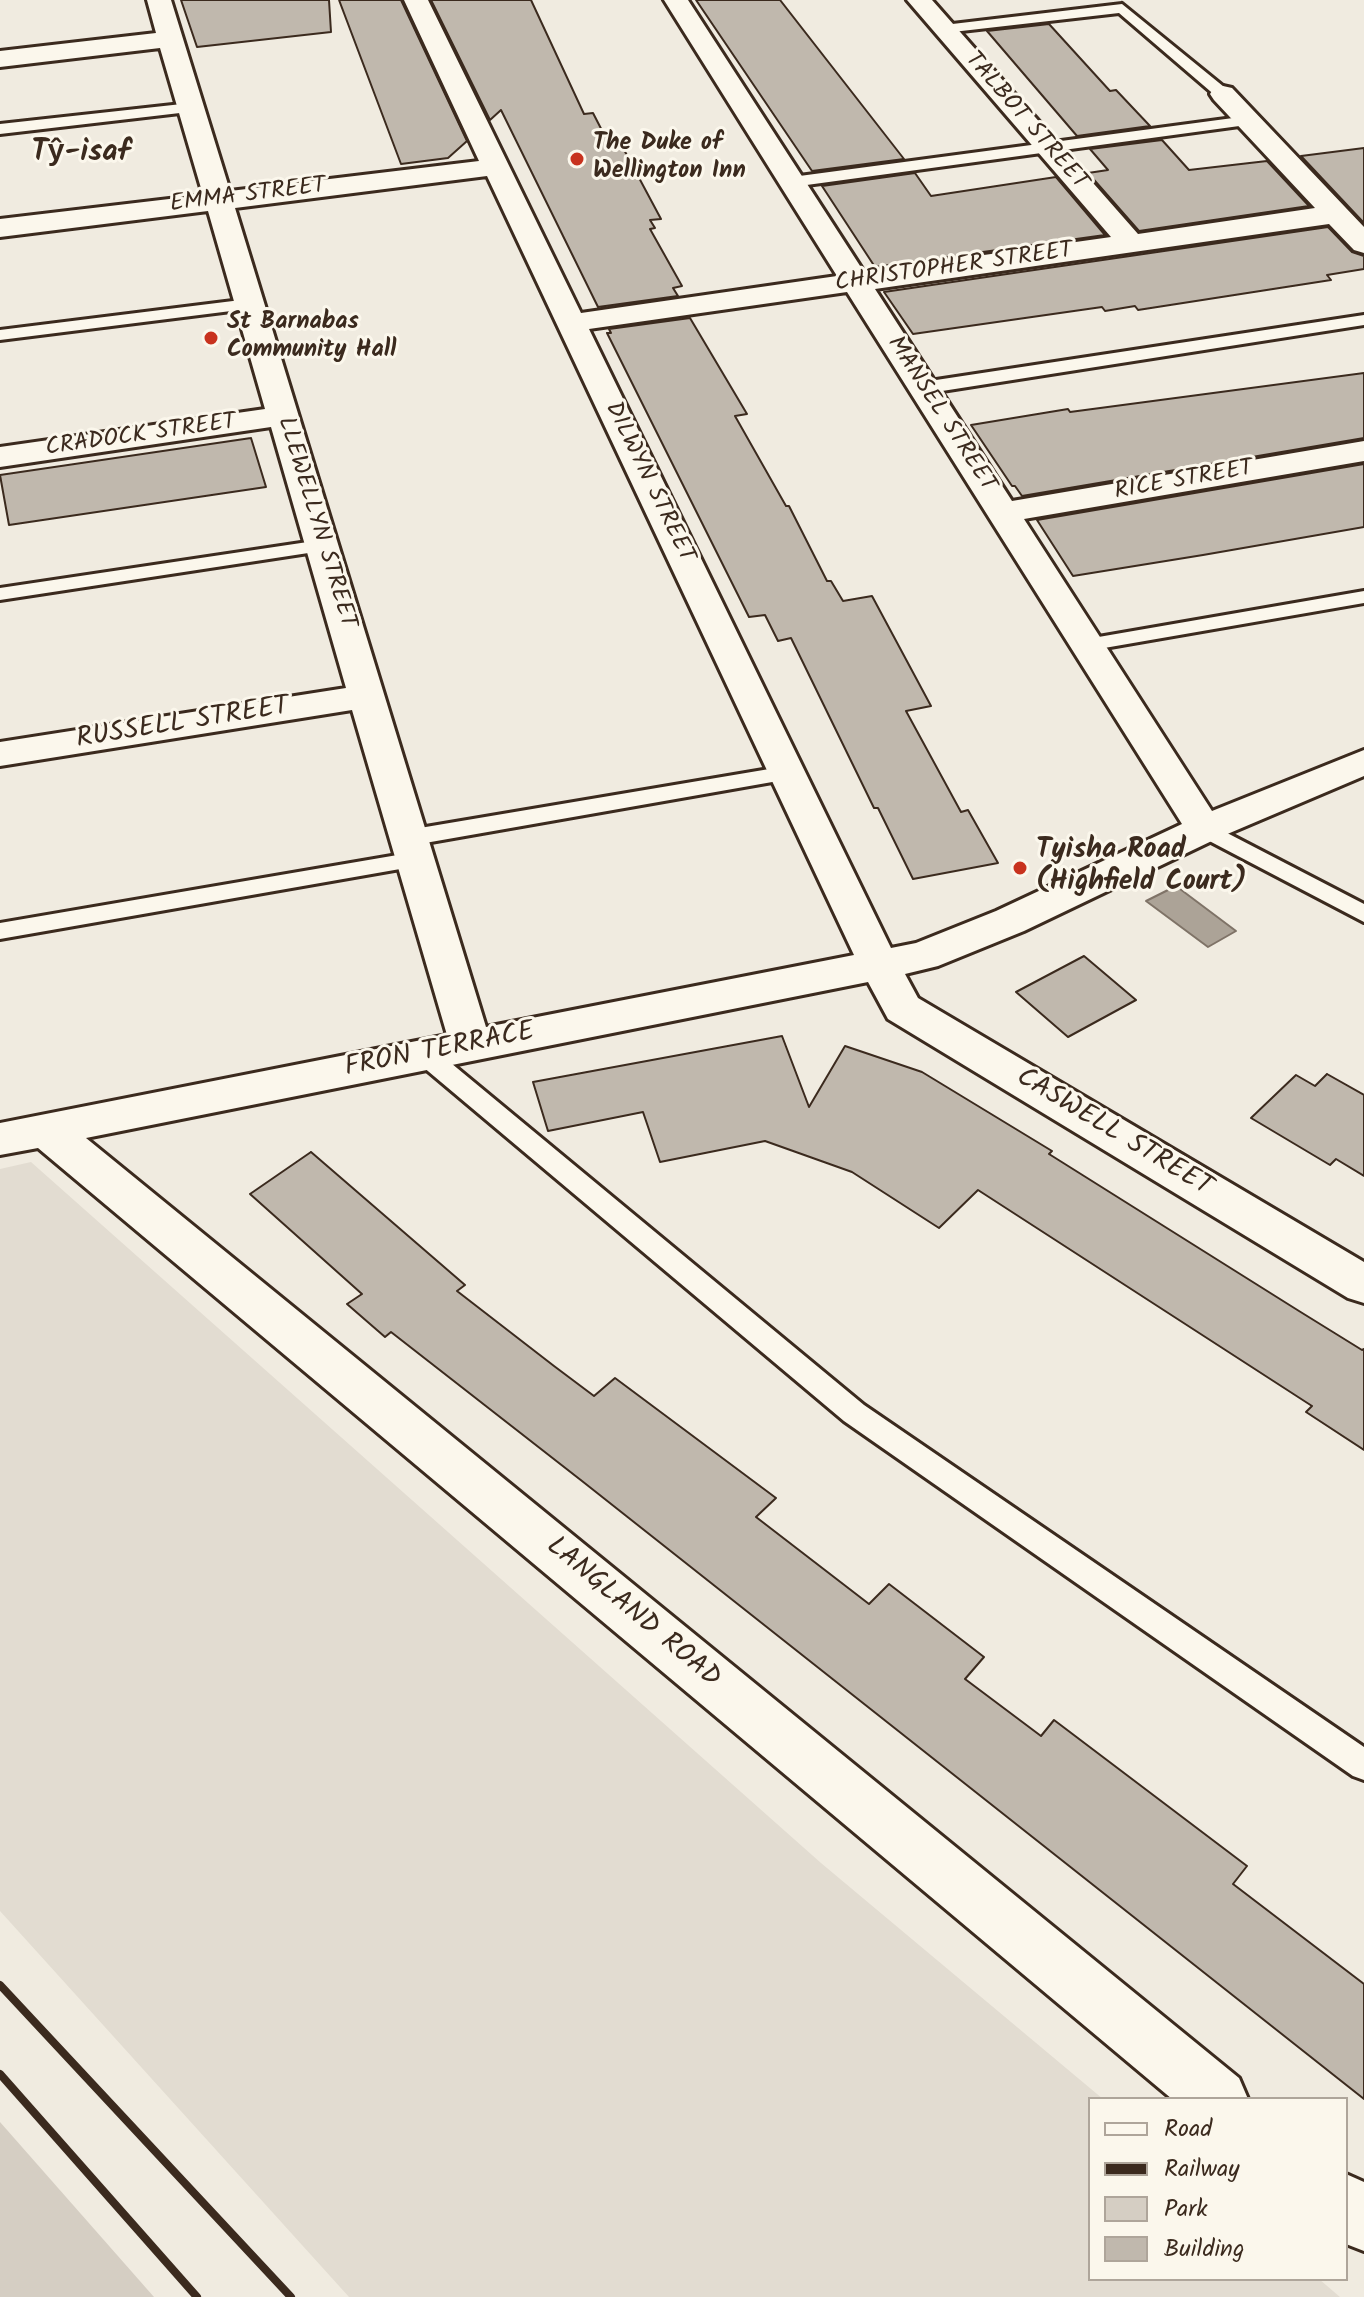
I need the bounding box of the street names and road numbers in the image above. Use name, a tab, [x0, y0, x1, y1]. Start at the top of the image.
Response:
street label: TALBOT STREET	[957, 47, 1093, 197]
street label: EMMA STREET	[169, 173, 327, 221]
street label: CHRISTOPHER STREET	[833, 238, 1075, 300]
street label: MANSEL STREET	[879, 332, 1001, 498]
street label: DILWYN STREET	[597, 398, 699, 568]
street label: CRADOCK STREET	[44, 409, 238, 465]
street label: LLEWELLYN STREET	[269, 414, 361, 632]
street label: RICE STREET	[1113, 456, 1255, 508]
street label: RUSSELL STREET	[74, 692, 292, 758]
street label: FRON TERRACE	[342, 1017, 538, 1087]
street label: CASWELL STREET	[1009, 1062, 1217, 1206]
street label: LANGLAND ROAD	[538, 1531, 726, 1697]

